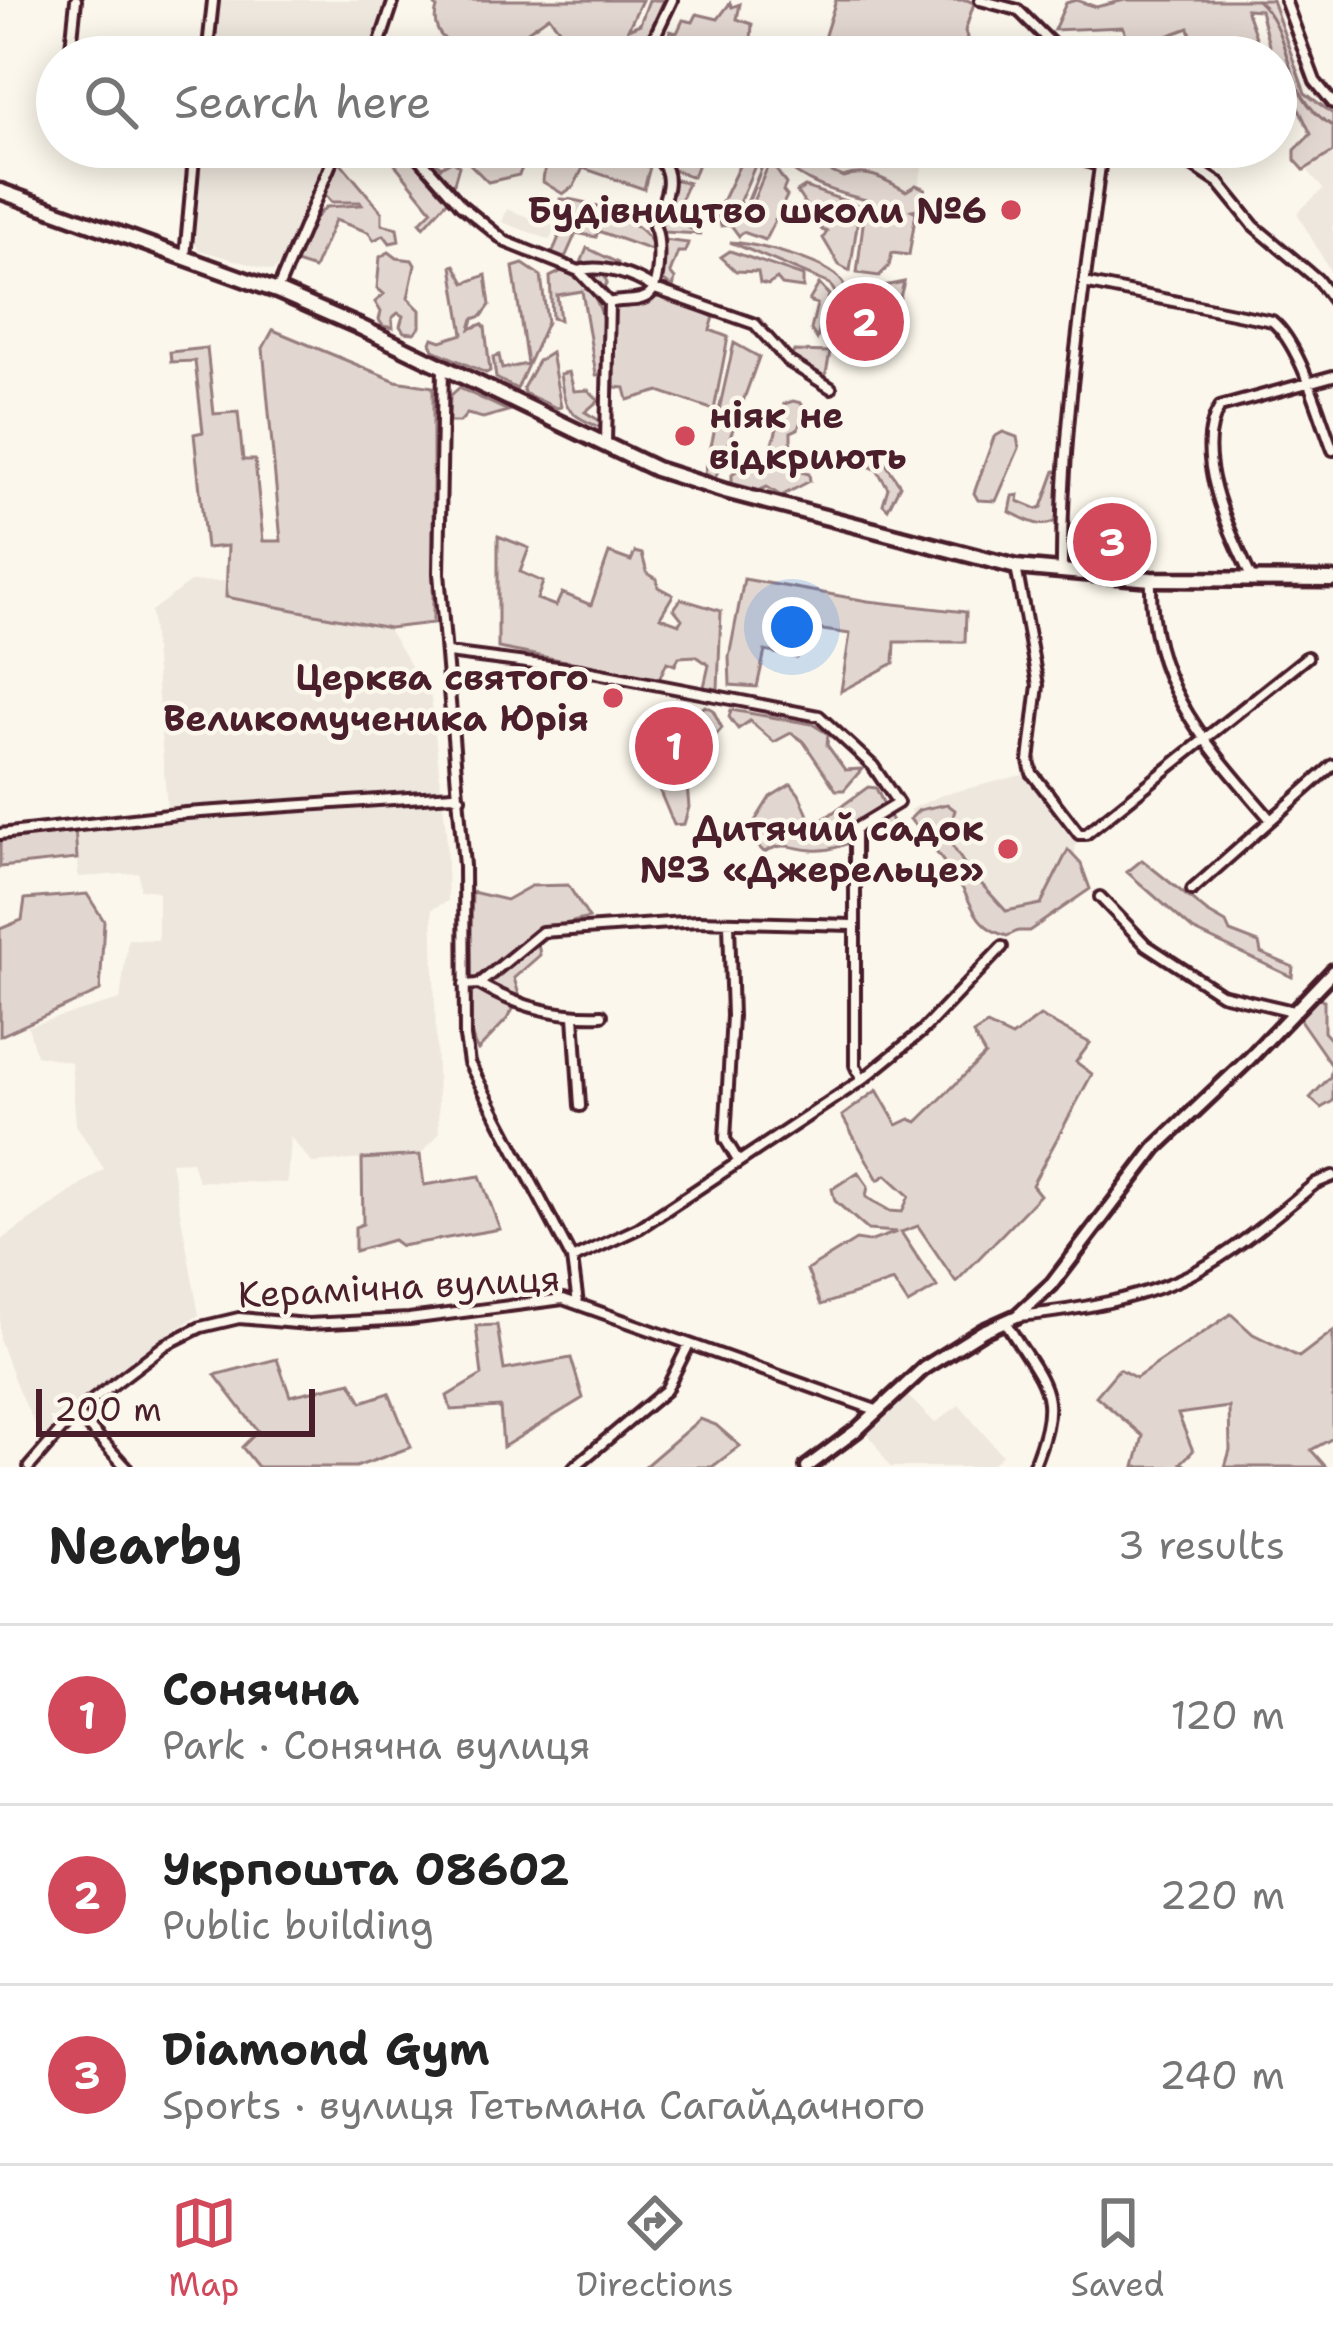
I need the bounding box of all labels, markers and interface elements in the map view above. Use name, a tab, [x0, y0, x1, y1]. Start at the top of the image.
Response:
search box	[36, 36, 1297, 168]
icon: search	[78, 69, 144, 135]
text: Search here	[174, 72, 431, 132]
place label: Будівництво школи №6	[528, 186, 987, 235]
marker: Будівництво школи №6	[998, 197, 1024, 223]
pin: 2	[826, 277, 904, 367]
place label: ніяк не відкриють	[709, 391, 907, 481]
marker: ніяк не відкриють	[672, 423, 698, 449]
pin: 3	[1073, 497, 1151, 587]
your location	[762, 597, 822, 657]
place label: Церква святого Великомученика Юрія	[163, 653, 589, 743]
marker: Церква святого Великомученика Юрія	[600, 685, 626, 711]
pin: 1	[635, 701, 713, 791]
place label: Дитячий садок №3 «Джерельце»	[639, 804, 984, 894]
marker: Дитячий садок №3 «Джерельце»	[995, 836, 1021, 862]
street label: Керамічна вулиця	[237, 1254, 561, 1319]
scale bar	[36, 1383, 315, 1436]
text: 200 m	[54, 1387, 162, 1432]
text: Nearby	[48, 1511, 243, 1579]
text: 3 results	[1118, 1519, 1285, 1571]
text: Сонячна	[162, 1659, 359, 1719]
text: 1	[78, 1689, 96, 1741]
text: 120 m	[1170, 1689, 1285, 1741]
text: Park · Сонячна вулиця	[162, 1719, 591, 1771]
text: Укрпошта 08602	[162, 1839, 569, 1899]
text: 2	[73, 1869, 101, 1921]
text: 220 m	[1159, 1869, 1285, 1921]
text: Public building	[162, 1899, 434, 1951]
text: Diamond Gym	[162, 2019, 490, 2079]
text: 3	[73, 2049, 101, 2101]
text: 240 m	[1159, 2049, 1285, 2101]
text: Sports · вулиця Гетьмана Сагайдачного	[162, 2079, 925, 2131]
tab: Map	[169, 2190, 239, 2307]
tab: Directions	[576, 2190, 734, 2307]
tab: Saved	[1071, 2190, 1164, 2307]

